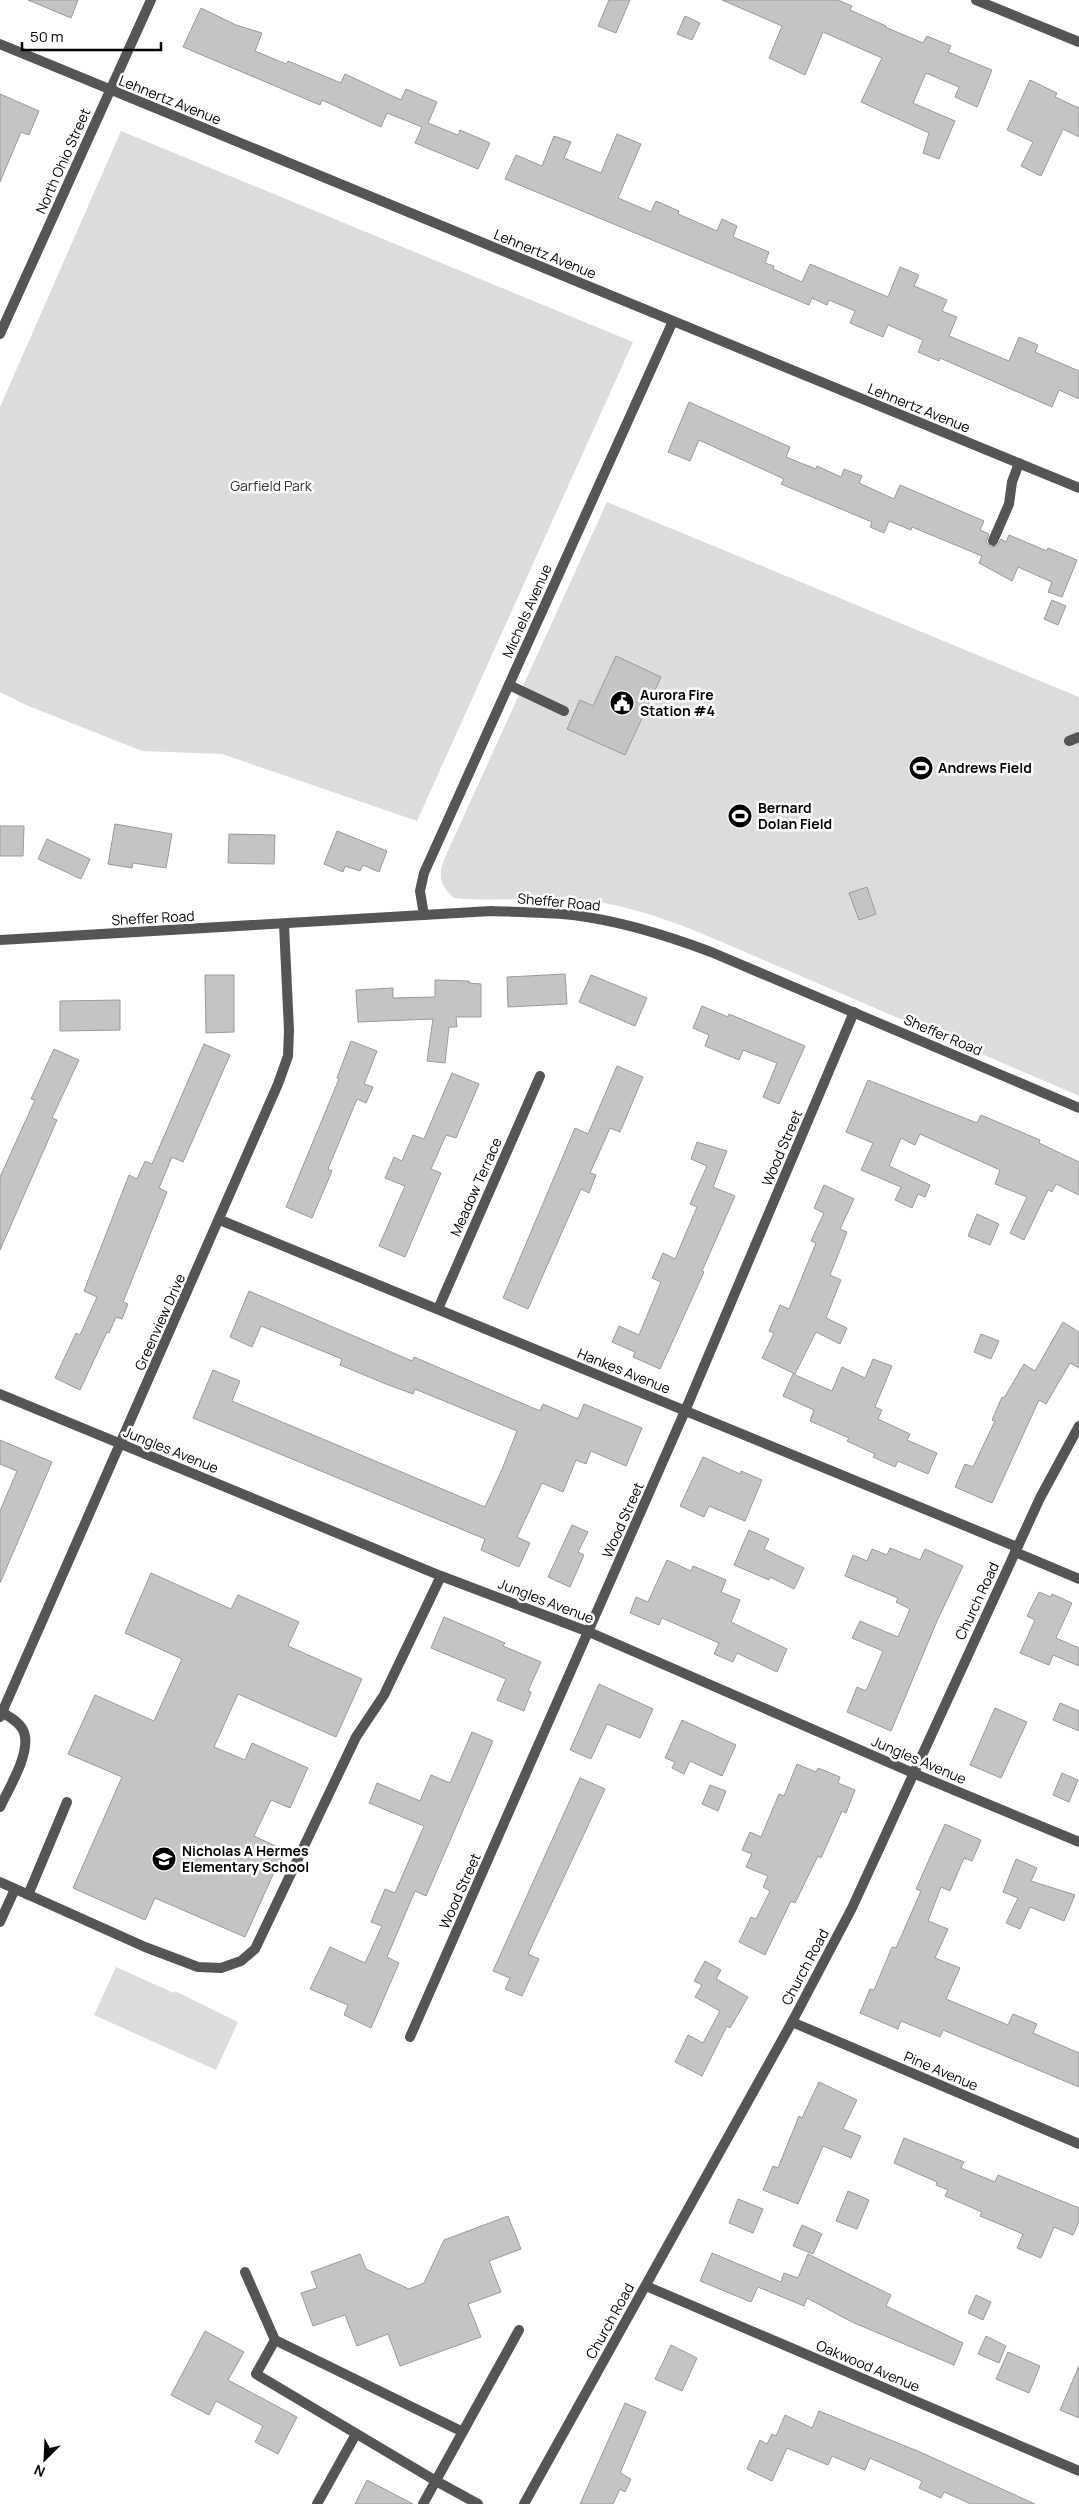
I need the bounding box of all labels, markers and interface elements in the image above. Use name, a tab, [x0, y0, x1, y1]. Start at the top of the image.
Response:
scale bar	[22, 20, 161, 52]
text: 50 m	[30, 26, 64, 47]
street label: Lehnertz Avenue	[116, 70, 224, 129]
street label: North Ohio Street	[31, 105, 94, 217]
street label: Lehnertz Avenue	[491, 224, 599, 283]
street label: Lehnertz Avenue	[865, 378, 973, 437]
park label: Garfield Park	[230, 476, 313, 495]
street label: Michels Avenue	[497, 561, 556, 661]
place label: Aurora Fire Station #4	[640, 685, 715, 720]
public building icon: Aurora Fire Station #4	[609, 690, 635, 716]
sports icon: Andrews Field	[908, 755, 934, 781]
place label: Andrews Field	[938, 758, 1032, 777]
place label: Bernard Dolan Field	[758, 798, 832, 833]
sports icon: Bernard Dolan Field	[727, 803, 753, 829]
street label: Sheffer Road	[517, 888, 601, 915]
street label: Sheffer Road	[111, 906, 195, 929]
street label: Sheffer Road	[901, 1010, 985, 1060]
street label: Wood Street	[757, 1106, 806, 1189]
street label: Meadow Terrace	[445, 1134, 506, 1239]
street label: Greenview Drive	[130, 1271, 189, 1373]
street label: Hankes Avenue	[575, 1343, 674, 1398]
street label: Jungles Avenue	[121, 1422, 222, 1477]
street label: Wood Street	[597, 1479, 648, 1561]
street label: Church Road	[950, 1559, 1003, 1643]
street label: Jungles Avenue	[496, 1574, 597, 1627]
street label: Jungles Avenue	[869, 1731, 969, 1788]
place label: Nicholas A Hermes Elementary School	[182, 1841, 309, 1876]
school or university icon: Nicholas A Hermes Elementary School	[151, 1846, 177, 1872]
street label: Wood Street	[434, 1850, 485, 1932]
street label: Church Road	[777, 1925, 833, 2008]
street label: Pine Avenue	[901, 2046, 981, 2095]
street label: Church Road	[581, 2280, 638, 2362]
street label: Oakwood Avenue	[813, 2335, 923, 2396]
north arrow	[20, 2434, 70, 2484]
text: N	[31, 2461, 48, 2482]

